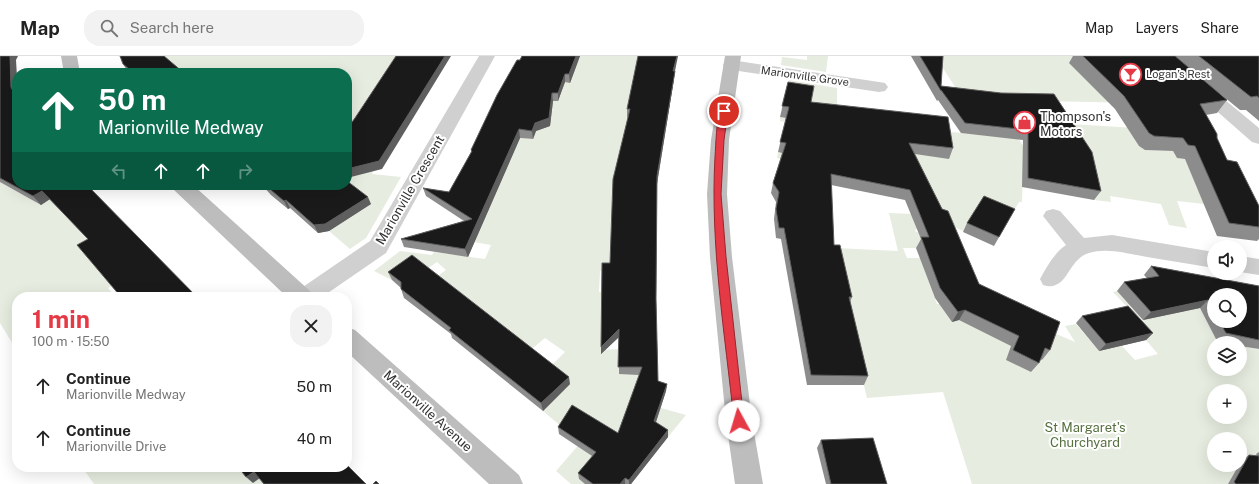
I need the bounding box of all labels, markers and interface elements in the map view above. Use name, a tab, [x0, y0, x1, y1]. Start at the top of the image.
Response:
search box	[84, 10, 364, 46]
text: Map	[20, 17, 60, 39]
icon: search	[98, 17, 120, 39]
text: Search here	[130, 19, 214, 36]
text: Map	[1085, 20, 1113, 36]
text: Layers	[1135, 20, 1179, 36]
text: Share	[1201, 20, 1239, 36]
bar icon: Logan’s Rest	[1118, 61, 1144, 87]
street label: Marionville Grove	[760, 64, 850, 88]
place label: Logan’s Rest	[1146, 68, 1210, 80]
text: 50 m	[98, 83, 166, 116]
icon: ahead	[32, 84, 84, 136]
pin	[707, 94, 741, 128]
icon: arrive	[713, 100, 735, 122]
place label: Thompson's Motors	[1040, 109, 1111, 139]
shop icon: Thompson's Motors	[1011, 110, 1037, 136]
text: Marionville Medway	[98, 117, 264, 138]
street label: Marionville Crescent	[373, 133, 447, 247]
icon: left	[108, 160, 130, 182]
icon: ahead	[150, 160, 172, 182]
icon: ahead	[192, 160, 214, 182]
icon: right	[234, 160, 256, 182]
map controls	[1207, 240, 1247, 472]
button: sound	[1207, 240, 1247, 280]
button: search	[1207, 288, 1247, 328]
text: 1 min	[32, 305, 90, 333]
button: close	[290, 305, 332, 347]
text: 100 m · 15:50	[32, 334, 110, 349]
button: layers	[1207, 336, 1247, 376]
street label: Marionville Avenue	[381, 367, 475, 455]
text: Continue	[66, 370, 131, 387]
icon: ahead	[32, 375, 54, 397]
text: 50 m	[297, 378, 332, 395]
button: +	[1207, 384, 1247, 424]
text: Marionville Medway	[66, 387, 186, 402]
position arrow	[718, 400, 760, 442]
park label: St Margaret's Churchyard	[1045, 420, 1125, 450]
text: Continue	[66, 422, 131, 439]
icon: ahead	[32, 427, 54, 449]
text: 40 m	[297, 430, 332, 447]
button: −	[1207, 432, 1247, 472]
text: Marionville Drive	[66, 439, 166, 454]

